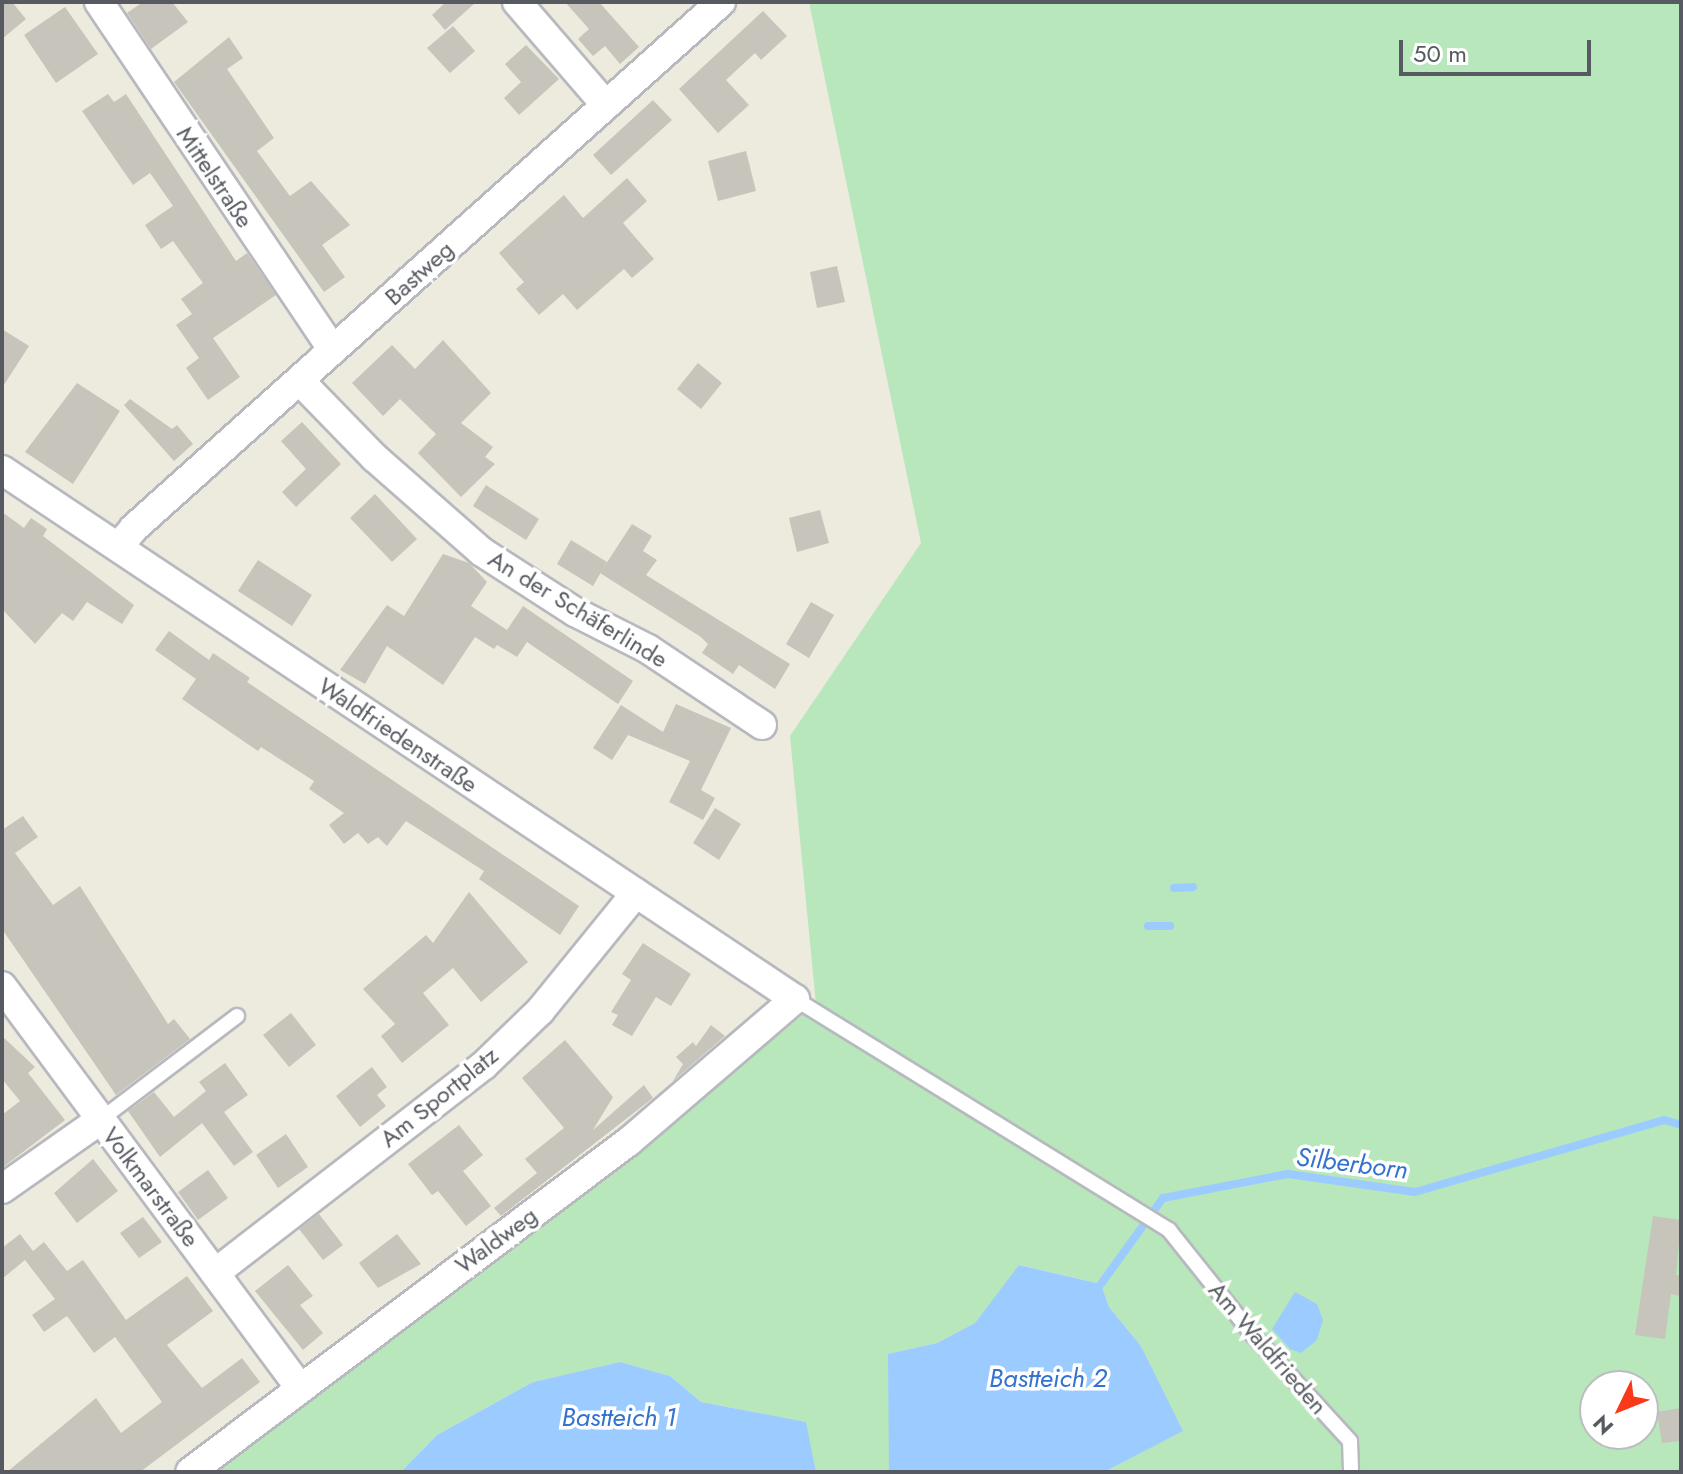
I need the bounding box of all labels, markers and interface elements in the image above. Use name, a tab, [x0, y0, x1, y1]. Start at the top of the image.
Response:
scale bar	[1403, 24, 1595, 74]
text: 50 m	[1413, 36, 1467, 71]
street label: Mittelstraße	[171, 121, 259, 233]
street label: Bastweg	[379, 235, 459, 311]
street label: An der Schäferlinde	[483, 544, 673, 674]
street label: Waldfriedenstraße	[313, 671, 483, 799]
street label: Am Sportplatz	[374, 1041, 504, 1153]
street label: Volkmarstraße	[97, 1121, 205, 1253]
water label: Silberborn	[1294, 1142, 1410, 1186]
street label: Waldweg	[449, 1201, 543, 1279]
street label: Am Waldfrieden	[1203, 1276, 1333, 1420]
water label: Bastteich 2	[989, 1363, 1107, 1395]
north arrow	[1579, 1370, 1659, 1450]
water label: Bastteich 1	[562, 1402, 676, 1434]
text: N	[1585, 1408, 1621, 1442]

